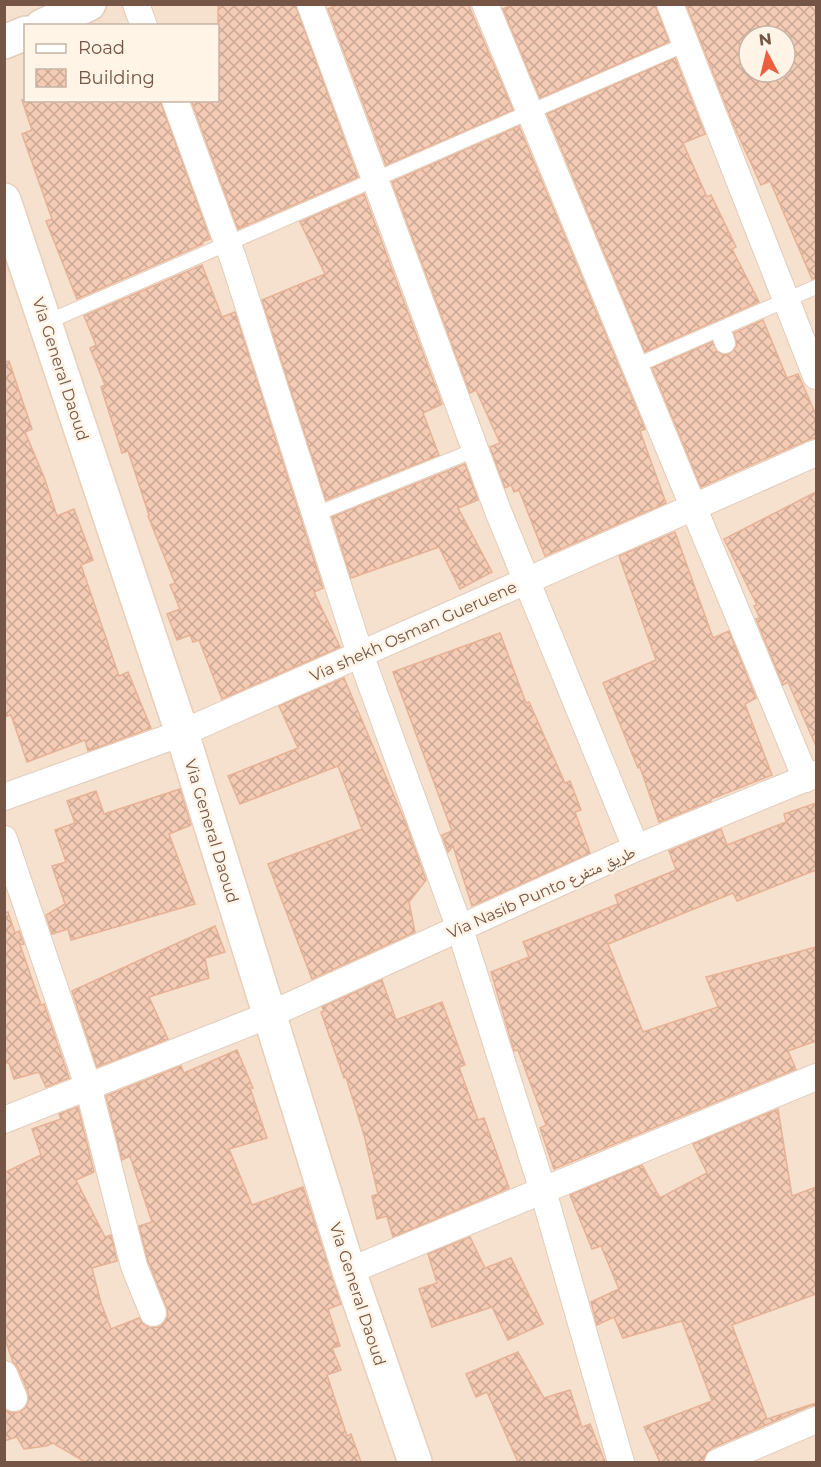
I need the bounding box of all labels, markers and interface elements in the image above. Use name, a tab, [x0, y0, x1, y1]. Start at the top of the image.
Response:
legend	[24, 24, 219, 102]
north arrow	[737, 24, 797, 84]
text: N	[758, 29, 773, 50]
text: Road	[78, 37, 125, 59]
text: Building	[78, 67, 155, 89]
street label: Via General Daoud	[28, 295, 93, 443]
street label: Via shekh Osman Gueruene	[307, 577, 520, 686]
street label: Via General Daoud	[181, 757, 242, 905]
street label: Via Nasib Punto طريق متفرع	[444, 842, 639, 944]
street label: Via General Daoud	[325, 1220, 390, 1368]

